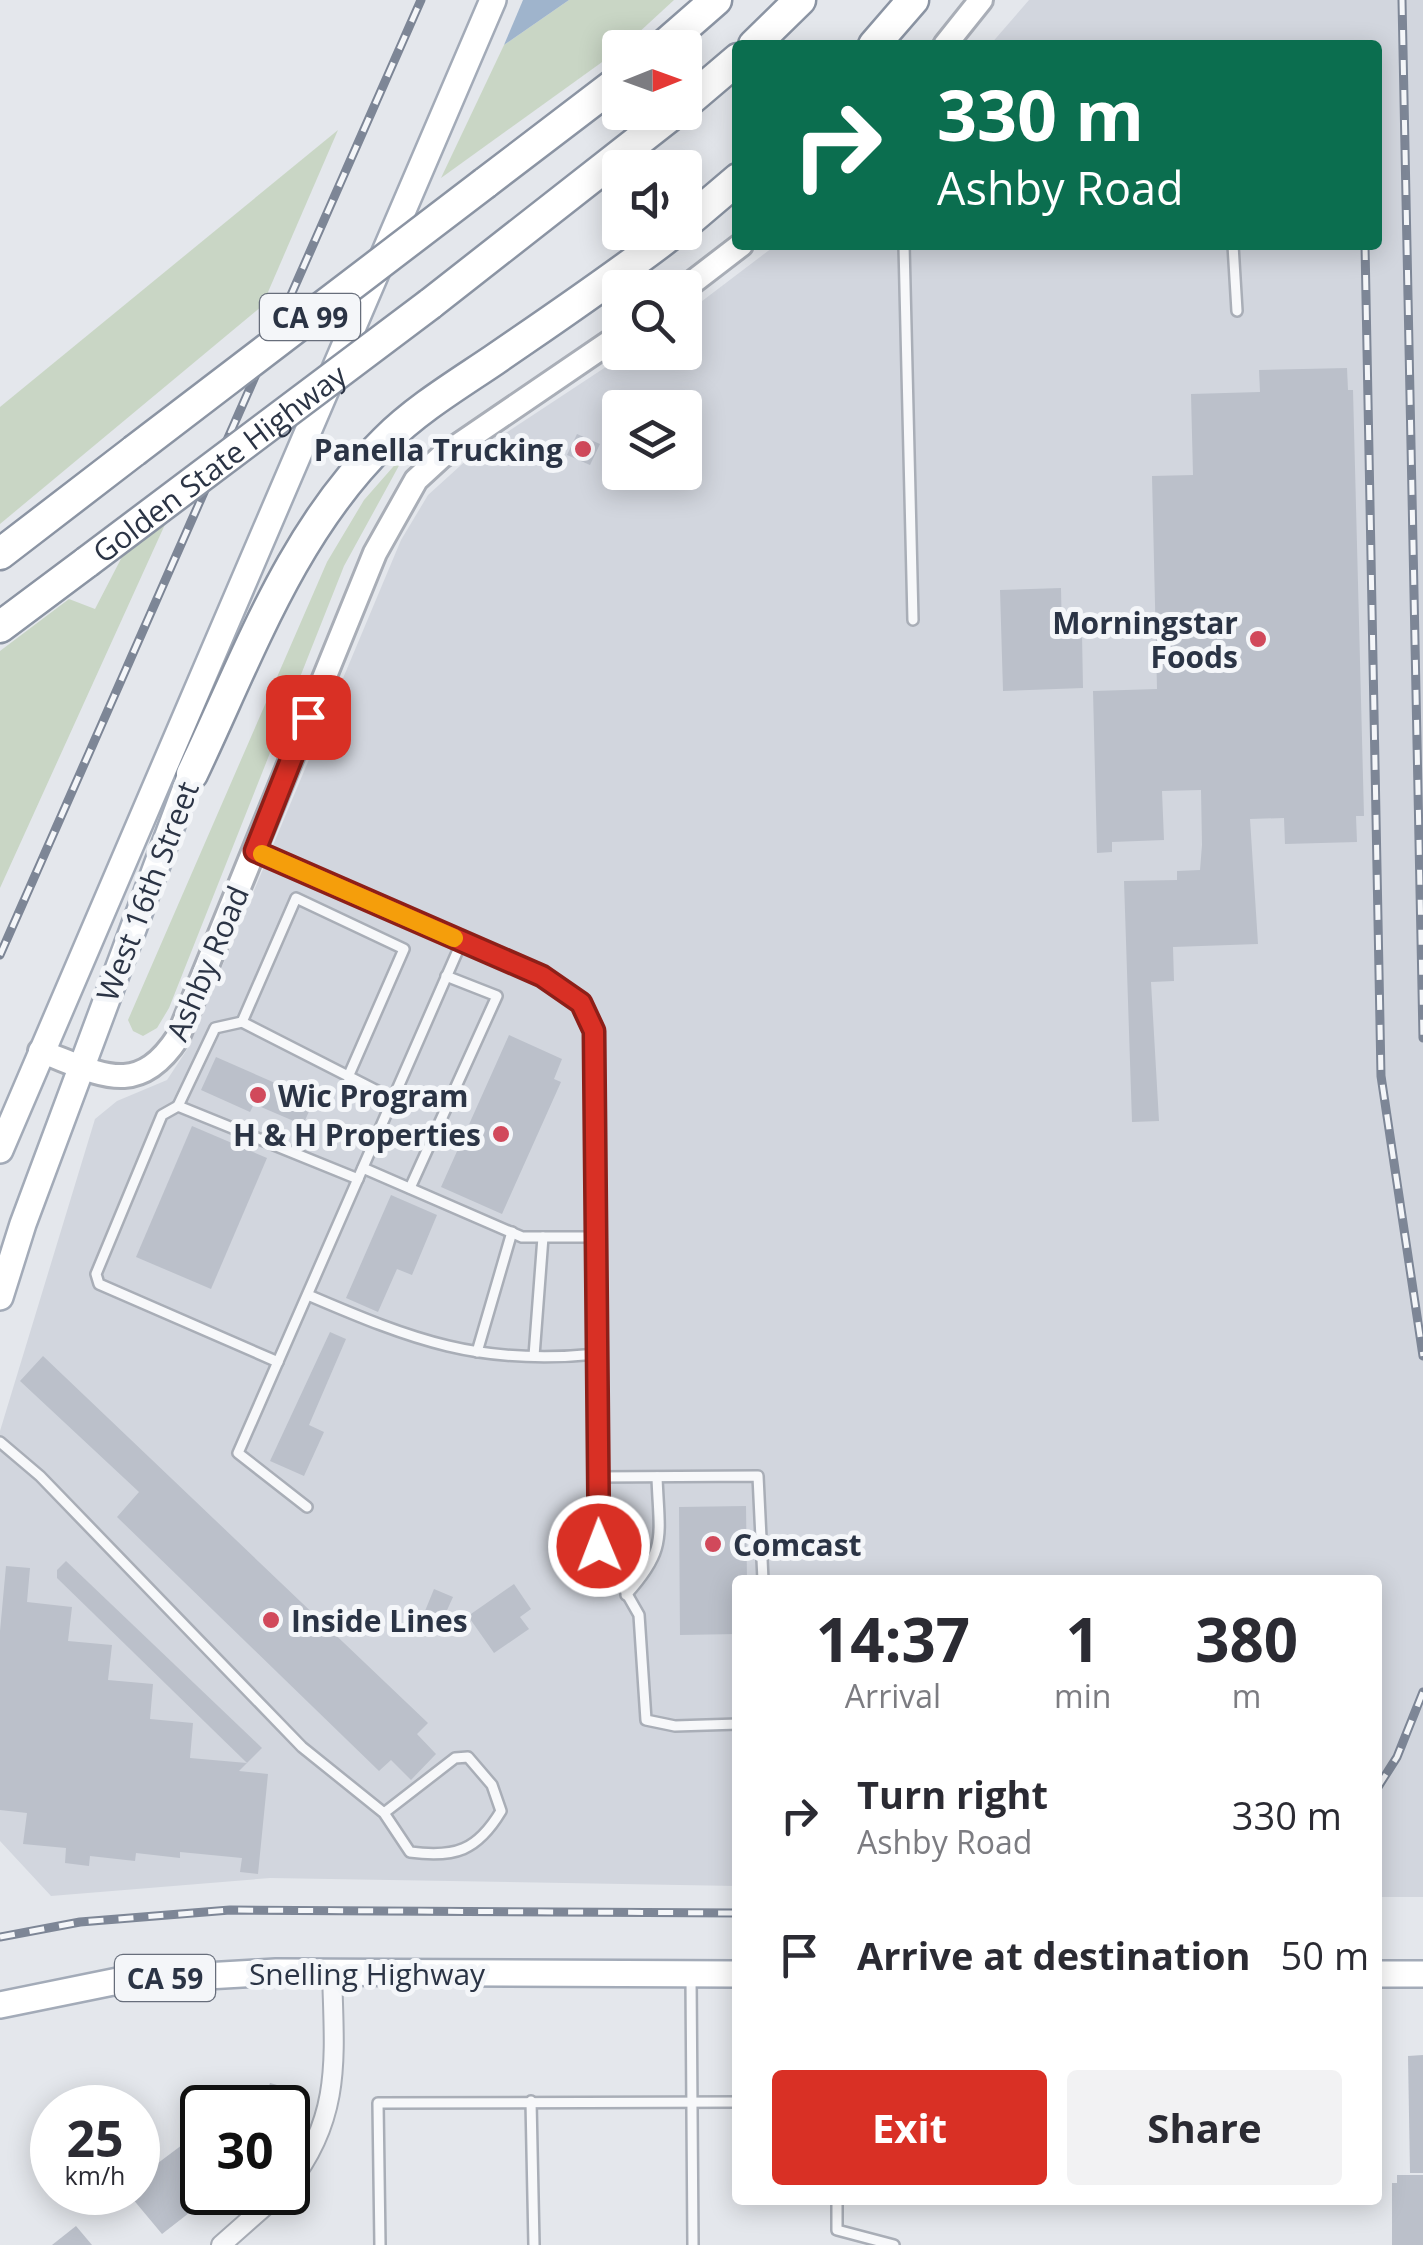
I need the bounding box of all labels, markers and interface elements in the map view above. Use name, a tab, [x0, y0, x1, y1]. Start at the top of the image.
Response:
north arrow	[602, 30, 702, 130]
map controls	[602, 30, 702, 490]
text: 330 m	[937, 66, 1144, 162]
icon: right	[772, 80, 902, 210]
button: sound	[602, 150, 702, 250]
text: Ashby Road	[937, 157, 1184, 218]
button: search	[602, 270, 702, 370]
road number: CA 99	[260, 294, 360, 340]
street label: Golden State Highway	[84, 353, 355, 572]
button: layers	[602, 390, 702, 490]
place label: Panella Trucking	[314, 429, 563, 470]
marker: Panella Trucking	[572, 438, 594, 460]
place label: Morningstar Foods	[1052, 602, 1238, 677]
marker: Morningstar Foods	[1247, 628, 1269, 650]
pin	[266, 675, 351, 760]
icon: arrive	[281, 690, 336, 745]
street label: West 16th Street	[86, 775, 208, 1007]
street label: Ashby Road	[156, 879, 258, 1047]
place label: Wic Program	[278, 1075, 469, 1116]
marker: Wic Program	[247, 1084, 269, 1106]
place label: H & H Properties	[233, 1114, 481, 1155]
marker: H & H Properties	[490, 1123, 512, 1145]
position arrow	[547, 1494, 651, 1598]
place label: Comcast	[733, 1524, 862, 1565]
marker: Comcast	[702, 1533, 724, 1555]
text: 14:37	[816, 1598, 970, 1680]
text: 1	[1066, 1598, 1100, 1680]
text: 380	[1195, 1598, 1298, 1680]
place label: Inside Lines	[291, 1600, 468, 1641]
marker: Inside Lines	[260, 1609, 282, 1631]
text: Arrival	[845, 1674, 941, 1717]
text: min	[1054, 1674, 1111, 1717]
text: m	[1232, 1674, 1261, 1717]
text: Turn right	[857, 1768, 1048, 1820]
icon: right	[772, 1788, 827, 1843]
text: 330 m	[1232, 1789, 1342, 1841]
text: Ashby Road	[857, 1820, 1032, 1863]
icon: arrive	[772, 1928, 827, 1983]
text: Arrive at destination	[857, 1929, 1251, 1981]
text: 50 m	[1281, 1929, 1369, 1981]
street label: Snelling Highway	[249, 1953, 486, 1994]
road number: CA 59	[115, 1955, 215, 2001]
button: Exit	[772, 2070, 1047, 2185]
button: Share	[1067, 2070, 1342, 2185]
speed limit sign: 30	[180, 2085, 310, 2215]
text: 25	[66, 2104, 124, 2172]
text: km/h	[65, 2158, 125, 2192]

